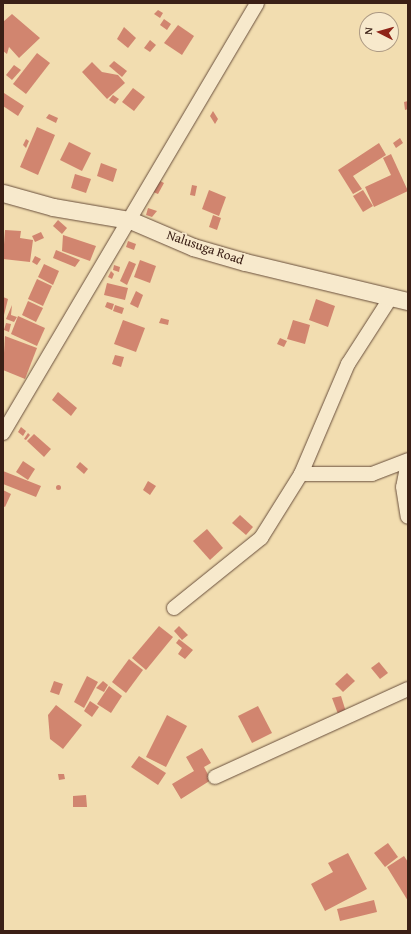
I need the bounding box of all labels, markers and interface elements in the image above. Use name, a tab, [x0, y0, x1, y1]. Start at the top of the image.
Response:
north arrow	[359, 12, 399, 52]
text: N	[360, 26, 376, 35]
street label: Nalusuga Road	[165, 228, 245, 268]

